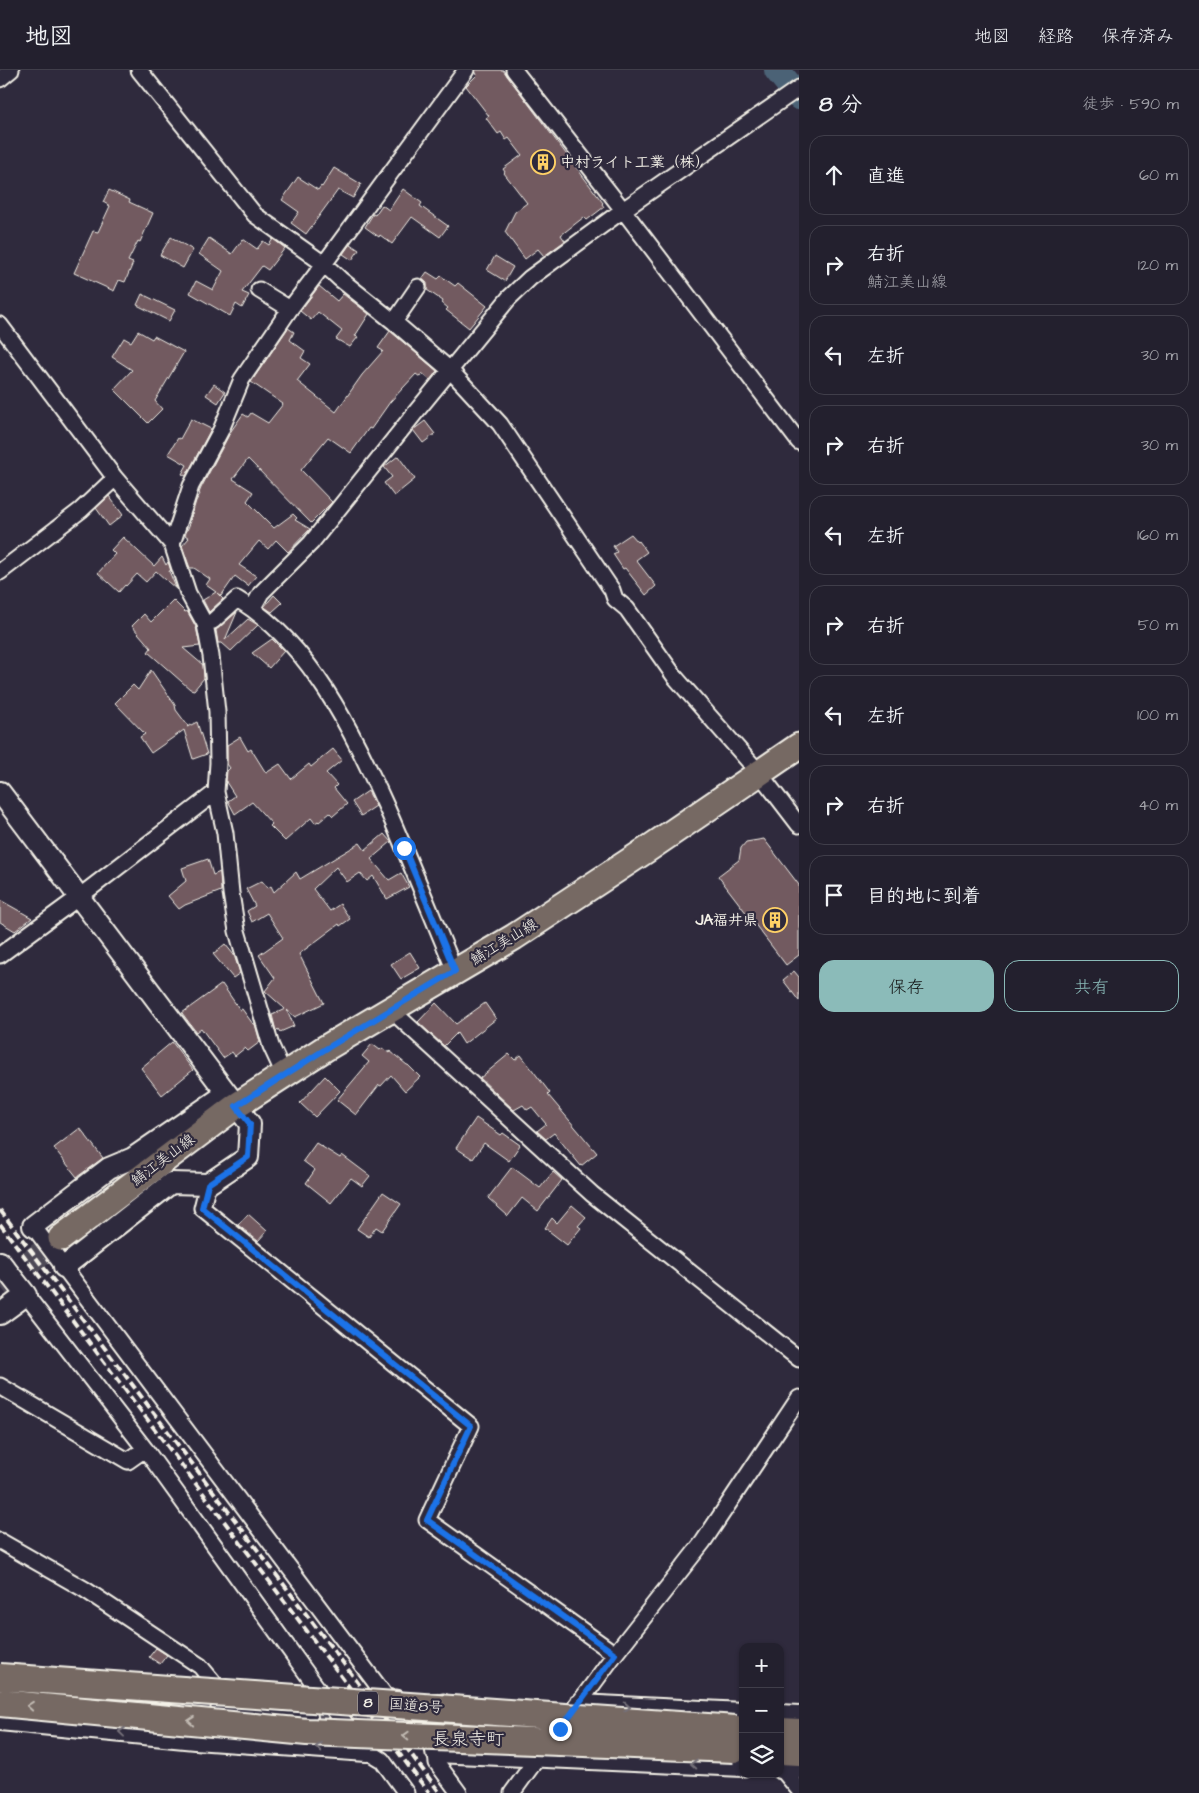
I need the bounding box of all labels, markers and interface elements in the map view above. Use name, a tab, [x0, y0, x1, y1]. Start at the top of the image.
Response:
text: 地図	[25, 20, 73, 54]
text: 地図	[974, 24, 1010, 49]
text: 経路	[1038, 24, 1074, 49]
text: 保存済み	[1102, 24, 1174, 49]
text: 8 分	[819, 90, 862, 119]
text: 徒歩 · 590 m	[1083, 93, 1179, 115]
building icon: 中村ライト工業（株）	[530, 149, 556, 175]
place label: 中村ライト工業（株）	[560, 152, 710, 173]
icon: ahead	[820, 161, 848, 189]
text: 直進	[867, 163, 905, 190]
text: 60 m	[1139, 164, 1178, 186]
text: 右折	[867, 241, 905, 268]
icon: right	[820, 251, 848, 279]
text: 120 m	[1138, 254, 1178, 276]
text: 鯖江美山線	[867, 271, 947, 293]
icon: left	[820, 341, 848, 369]
text: 左折	[867, 343, 905, 370]
text: 30 m	[1141, 344, 1178, 366]
icon: right	[820, 431, 848, 459]
text: 右折	[867, 433, 905, 460]
text: 30 m	[1141, 434, 1178, 456]
icon: left	[820, 521, 848, 549]
text: 左折	[867, 523, 905, 550]
text: 160 m	[1137, 524, 1178, 546]
icon: right	[820, 611, 848, 639]
text: 右折	[867, 613, 905, 640]
text: 50 m	[1138, 614, 1178, 636]
icon: left	[820, 701, 848, 729]
text: 左折	[867, 703, 905, 730]
text: 100 m	[1137, 704, 1178, 726]
icon: right	[820, 791, 848, 819]
text: 右折	[867, 793, 905, 820]
text: 40 m	[1138, 794, 1178, 816]
route start	[393, 837, 416, 860]
icon: arrive	[820, 881, 848, 909]
text: 目的地に到着	[867, 883, 981, 910]
building icon: JA福井県	[762, 907, 788, 933]
place label: JA福井県	[694, 910, 758, 931]
street label: 鯖江美山線	[466, 914, 542, 970]
button: 保存	[819, 960, 994, 1012]
button: 共有	[1004, 960, 1179, 1012]
street label: 鯖江美山線	[127, 1129, 199, 1191]
map controls	[739, 1643, 784, 1778]
button: +	[739, 1643, 784, 1688]
button: −	[739, 1688, 784, 1733]
road number: 8	[358, 1692, 378, 1715]
street label: 国道8号	[388, 1694, 444, 1718]
one-way arrow	[25, 1700, 33, 1711]
one-way arrow	[624, 1702, 632, 1713]
one-way arrow	[187, 1716, 195, 1727]
route end	[549, 1718, 572, 1741]
one-way arrow	[118, 1727, 126, 1738]
district label: 長泉寺町	[432, 1727, 504, 1752]
one-way arrow	[402, 1730, 410, 1741]
button: layers	[739, 1733, 784, 1778]
one-way arrow	[315, 1742, 323, 1753]
one-way arrow	[690, 1758, 698, 1769]

